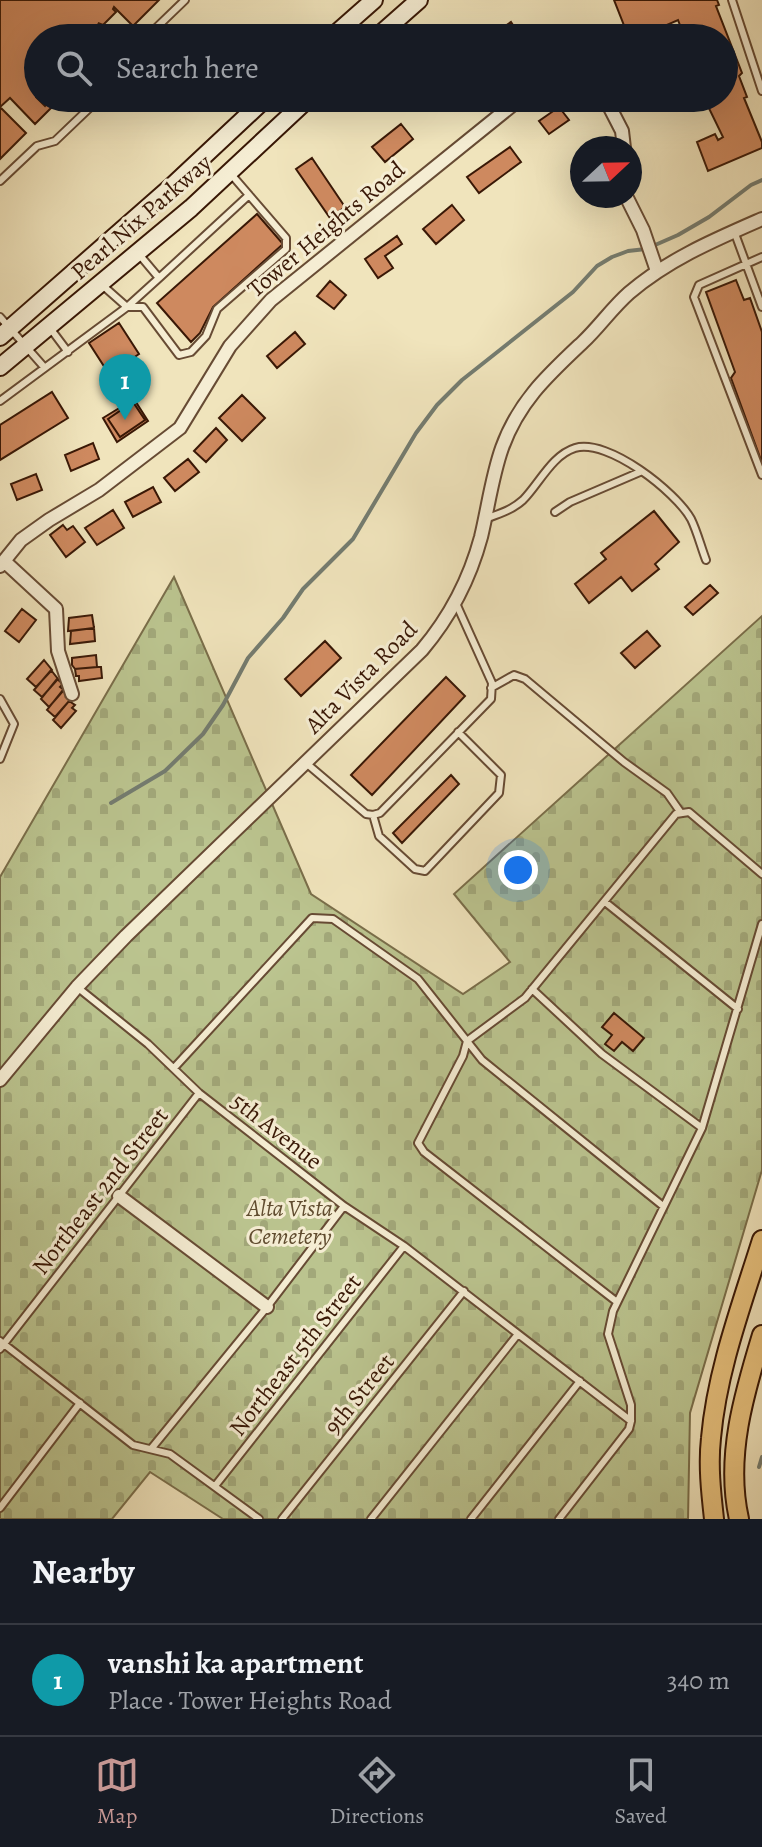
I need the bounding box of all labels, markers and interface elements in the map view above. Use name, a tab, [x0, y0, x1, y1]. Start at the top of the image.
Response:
search box	[24, 24, 738, 112]
icon: search	[52, 46, 96, 90]
text: Search here	[116, 48, 259, 88]
north arrow	[570, 136, 642, 208]
street label: Pearl Nix Parkway	[64, 147, 218, 287]
street label: Tower Heights Road	[240, 153, 412, 304]
pin: 1	[99, 354, 151, 420]
street label: Alta Vista Road	[297, 614, 424, 741]
your location	[498, 850, 538, 890]
street label: 5th Avenue	[225, 1085, 329, 1177]
street label: Northeast 2nd Street	[25, 1101, 175, 1281]
park label: Alta Vista Cemetery	[245, 1192, 333, 1252]
street label: Northeast 5th Street	[222, 1267, 369, 1443]
street label: 9th Street	[317, 1347, 402, 1441]
text: Nearby	[32, 1548, 135, 1595]
text: vanshi ka apartment	[108, 1643, 363, 1683]
text: 1	[53, 1663, 63, 1698]
text: 340 m	[667, 1663, 730, 1698]
text: Place · Tower Heights Road	[108, 1683, 392, 1718]
tab: Map	[95, 1753, 139, 1831]
tab: Directions	[330, 1753, 424, 1831]
tab: Saved	[615, 1753, 667, 1831]

